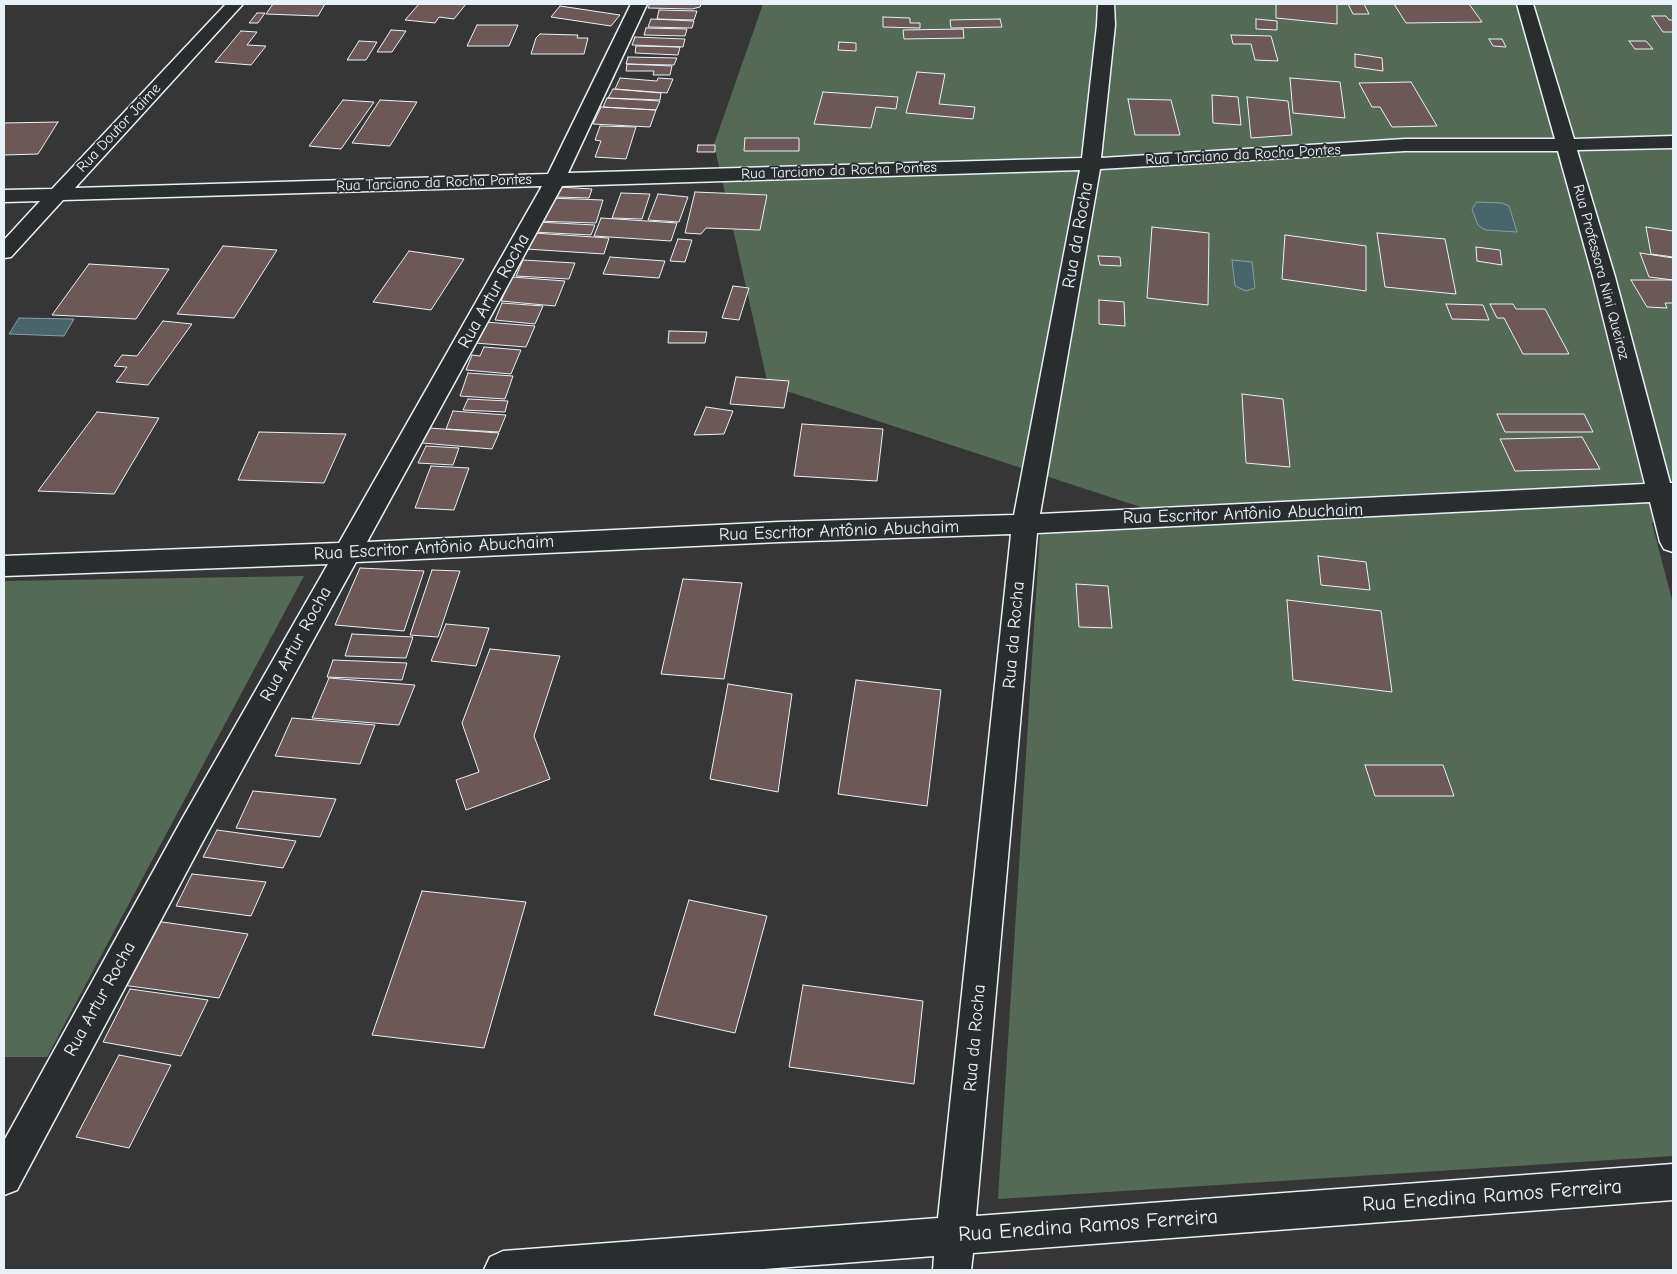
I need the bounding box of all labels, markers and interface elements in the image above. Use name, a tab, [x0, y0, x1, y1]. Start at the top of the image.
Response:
street label: Rua Doutor Jaime	[73, 80, 165, 176]
street label: Rua Tarciano da Rocha Pontes	[1145, 141, 1341, 169]
street label: Rua Tarciano da Rocha Pontes	[741, 159, 937, 183]
street label: Rua Tarciano da Rocha Pontes	[336, 171, 532, 195]
street label: Rua da Rocha	[1058, 180, 1098, 290]
street label: Rua Professora Nini Queiroz	[1569, 183, 1633, 361]
street label: Rua Artur Rocha	[454, 230, 534, 352]
street label: Rua Escritor Antônio Abuchaim	[1122, 499, 1364, 529]
street label: Rua Escritor Antônio Abuchaim	[718, 516, 960, 546]
street label: Rua Escritor Antônio Abuchaim	[313, 531, 555, 565]
street label: Rua da Rocha	[999, 580, 1029, 690]
street label: Rua Artur Rocha	[256, 583, 336, 705]
street label: Rua Artur Rocha	[60, 938, 140, 1060]
street label: Rua da Rocha	[960, 983, 990, 1093]
street label: Rua Enedina Ramos Ferreira	[1361, 1174, 1623, 1218]
street label: Rua Enedina Ramos Ferreira	[957, 1204, 1219, 1248]

